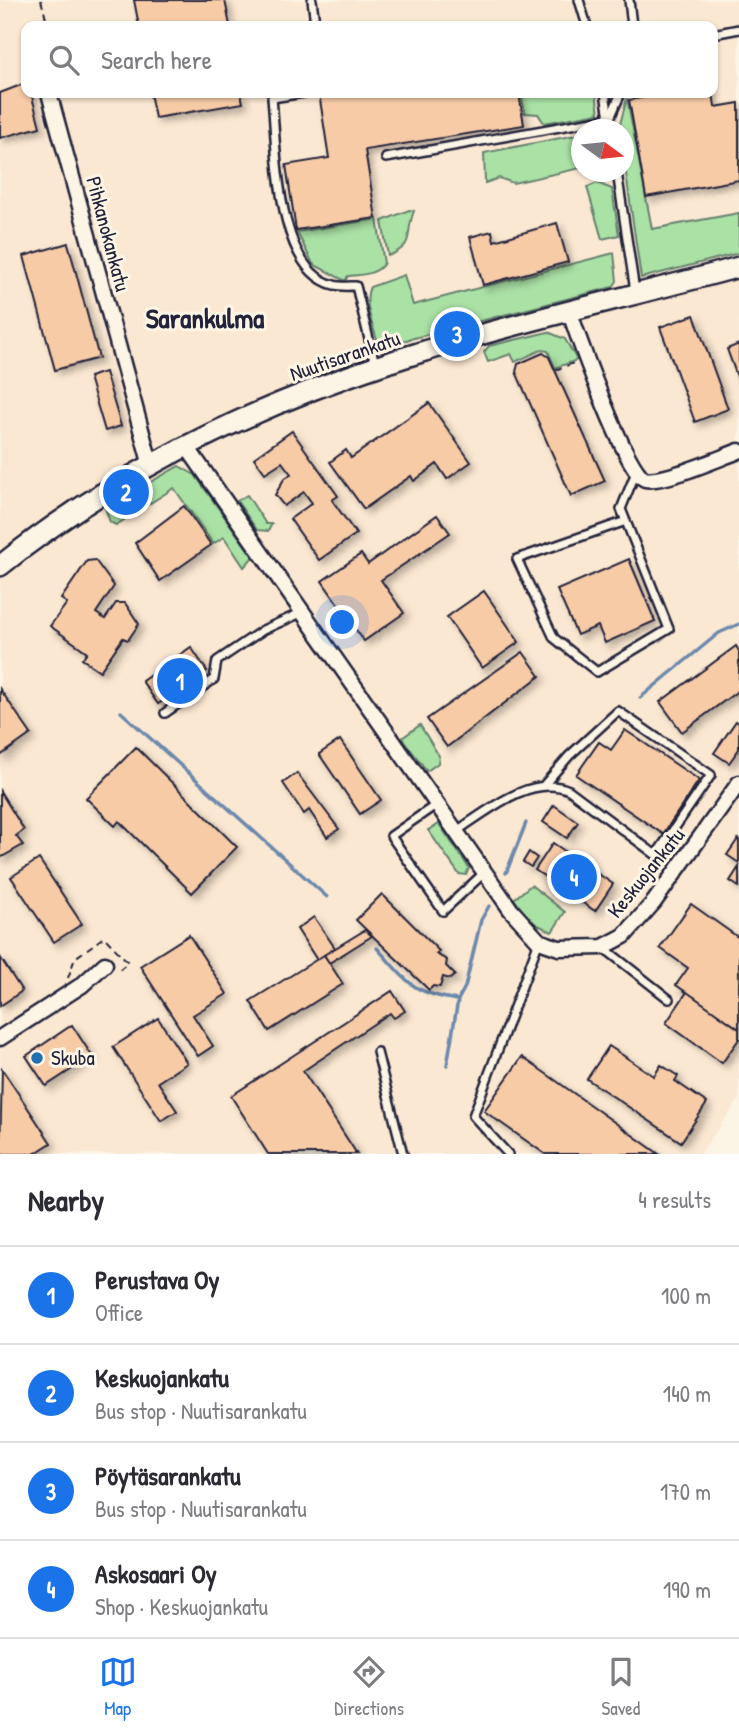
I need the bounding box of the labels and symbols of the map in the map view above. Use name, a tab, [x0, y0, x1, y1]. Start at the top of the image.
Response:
north arrow	[571, 119, 634, 182]
street label: Pihkanokankatu	[79, 173, 138, 295]
district label: Sarankulma	[146, 299, 264, 337]
pin: 3	[434, 308, 480, 360]
street label: Nuutisarankatu	[286, 323, 404, 388]
pin: 2	[103, 466, 149, 518]
your location	[325, 605, 359, 639]
pin: 1	[157, 655, 203, 707]
street label: Keskuojankatu	[600, 821, 691, 924]
pin: 4	[551, 851, 597, 903]
place label: Skuba	[51, 1043, 95, 1072]
marker: Skuba	[29, 1050, 45, 1066]

